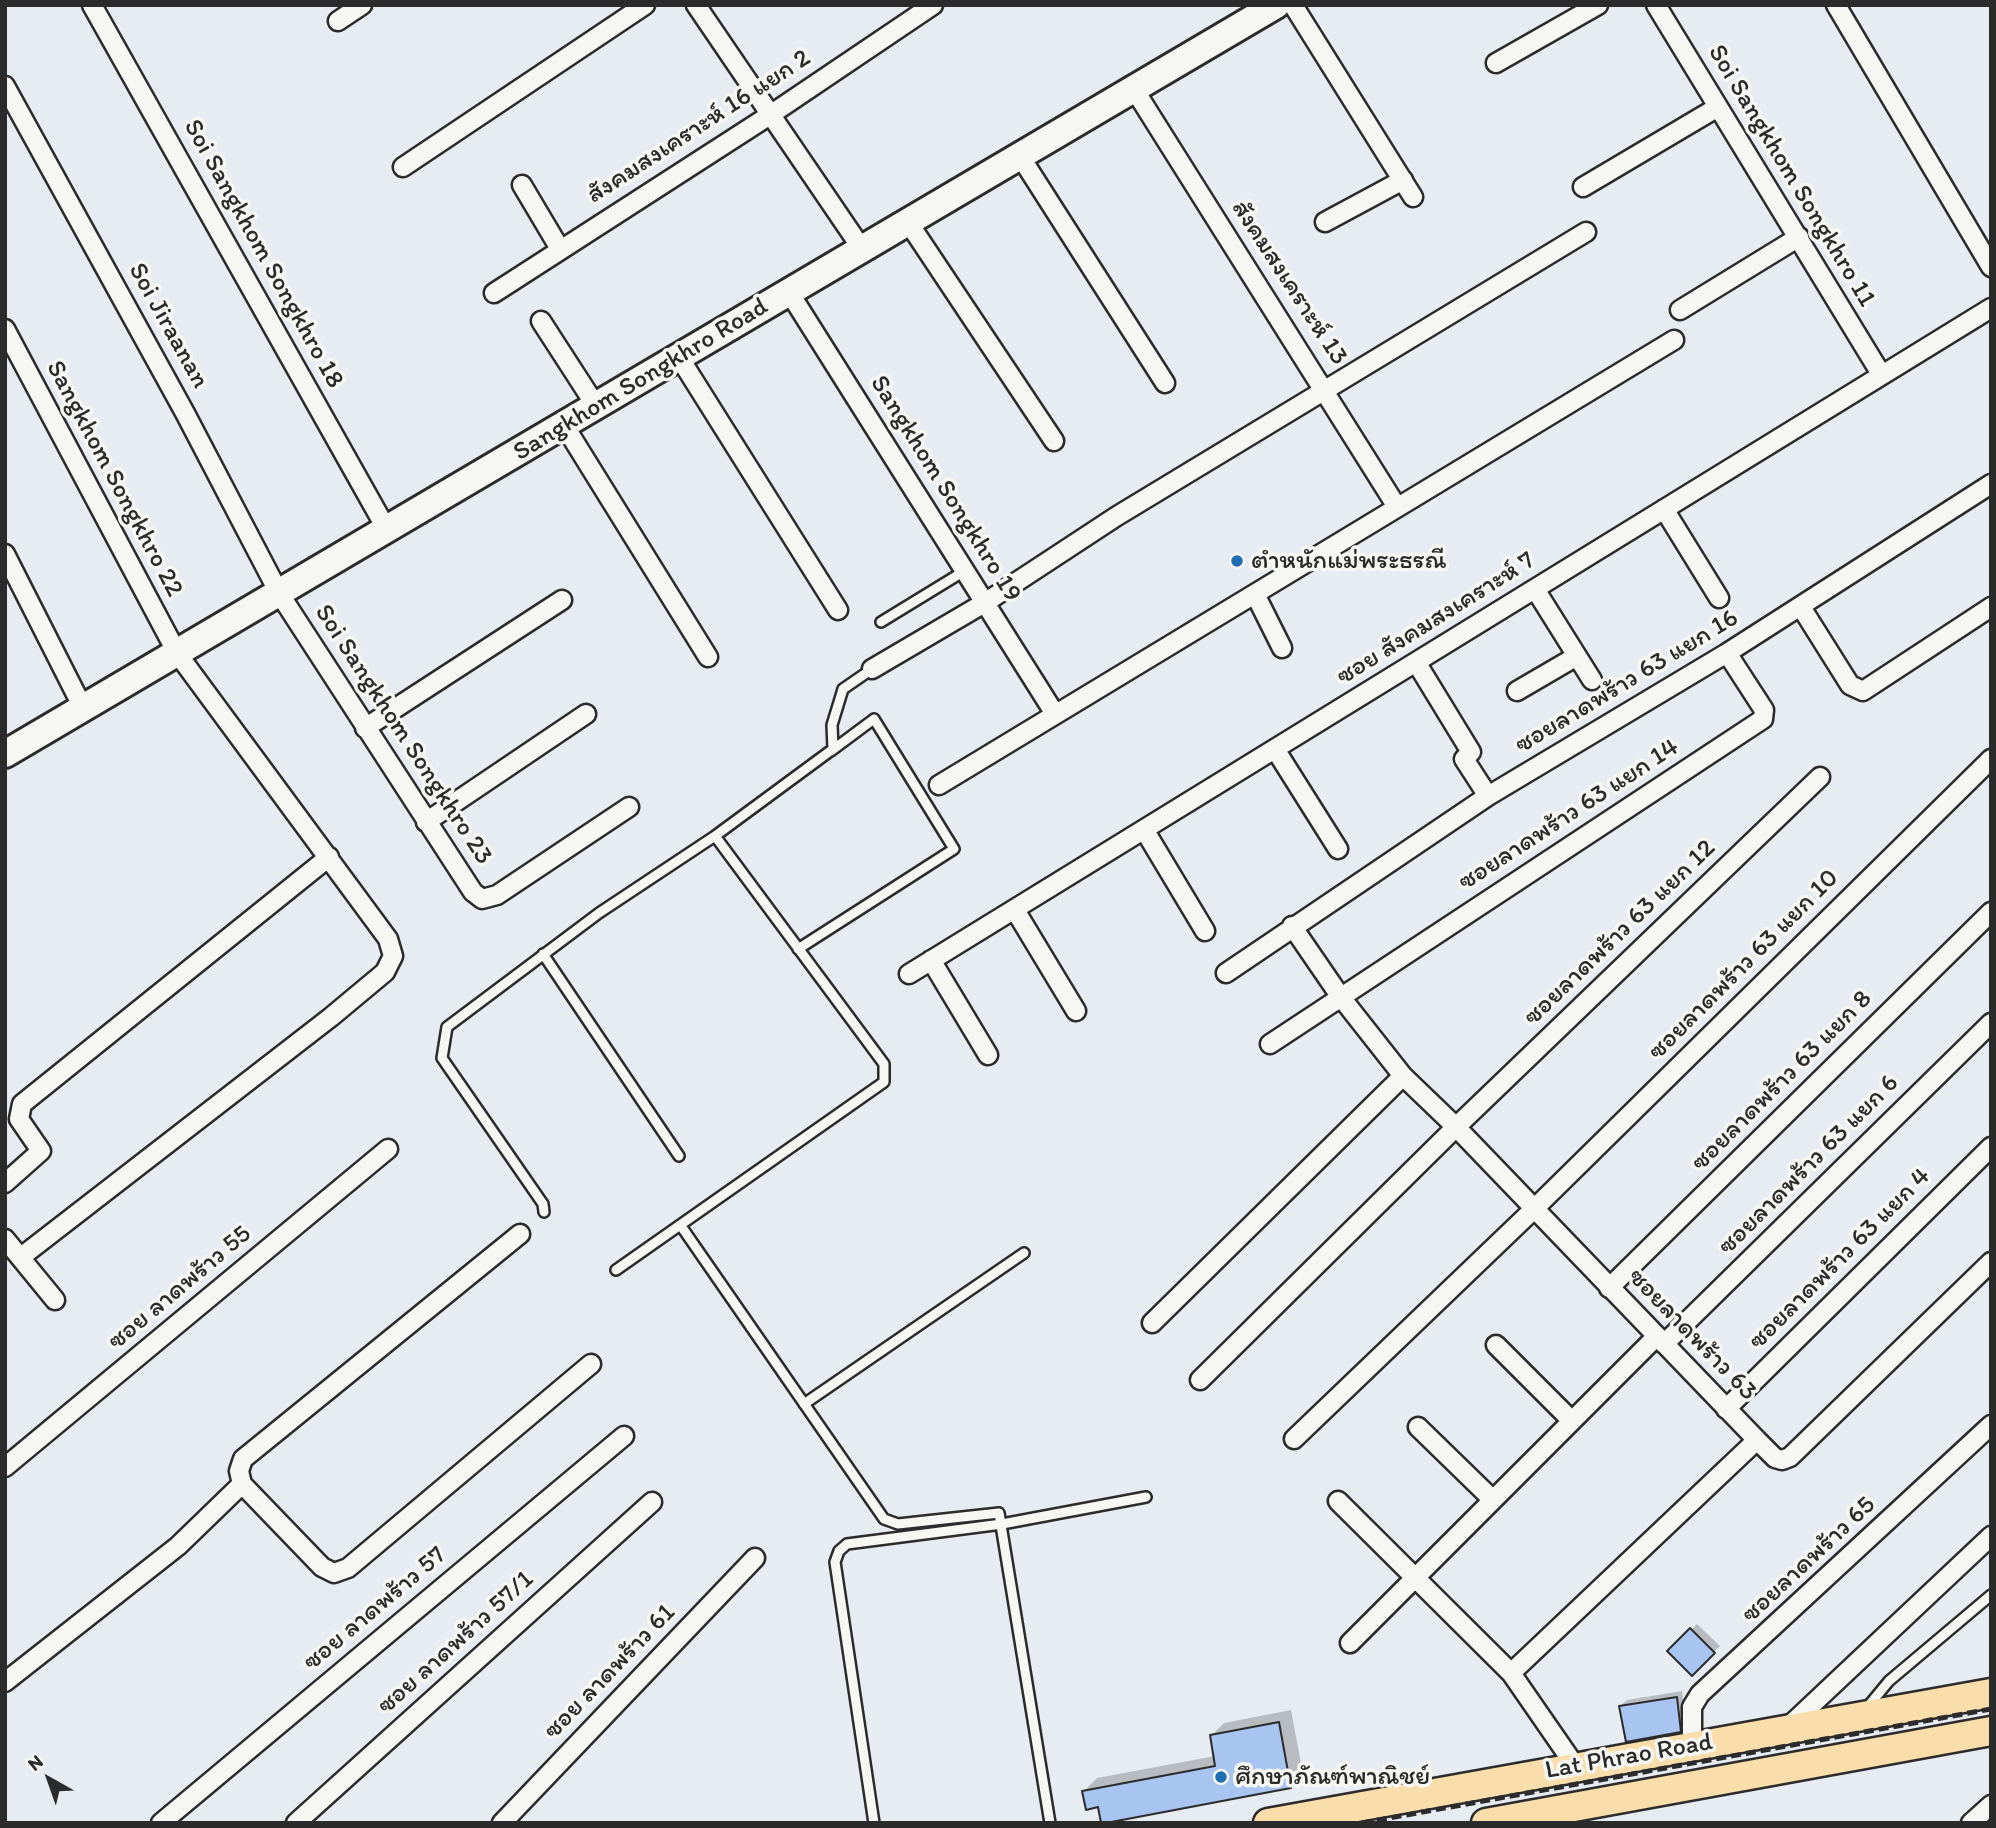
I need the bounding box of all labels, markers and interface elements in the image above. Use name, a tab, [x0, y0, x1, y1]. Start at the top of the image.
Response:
street label: Soi Sangkhom Songkhro 11	[1700, 39, 1882, 313]
street label: สังคมสงเคราะห์ 16 แยก 2	[581, 43, 817, 211]
street label: Soi Sangkhom Songkhro 18	[176, 114, 350, 394]
street label: สังคมสงเคราะห์ 13	[1224, 195, 1354, 371]
street label: Soi Jiraanan	[121, 258, 215, 394]
street label: Sangkhom Songkhro Road	[508, 292, 774, 468]
street label: Sangkhom Songkhro 22	[39, 356, 189, 602]
street label: Sangkhom Songkhro 19	[863, 370, 1027, 608]
place label: ตำหนักแม่พระธรณี	[1251, 545, 1446, 577]
street label: ซอย สังคมสงเคราะห์ 7	[1331, 545, 1541, 693]
marker: ตำหนักแม่พระธรณี	[1229, 553, 1245, 569]
street label: Soi Sangkhom Songkhro 23	[307, 599, 499, 871]
street label: ซอยลาดพร้าว 63 แยก 16	[1510, 603, 1744, 761]
street label: ซอยลาดพร้าว 63 แยก 14	[1453, 732, 1685, 898]
street label: ซอยลาดพร้าว 63 แยก 12	[1518, 833, 1722, 1033]
street label: ซอยลาดพร้าว 63 แยก 10	[1642, 863, 1846, 1067]
street label: ซอยลาดพร้าว 63 แยก 8	[1685, 984, 1879, 1178]
street label: ซอยลาดพร้าว 63 แยก 6	[1712, 1068, 1906, 1262]
street label: ซอยลาดพร้าว 63 แยก 4	[1743, 1162, 1937, 1356]
street label: ซอย ลาดพร้าว 55	[102, 1219, 258, 1357]
street label: ซอยลาดพร้าว 63	[1621, 1262, 1763, 1408]
street label: ซอยลาดพร้าว 65	[1736, 1490, 1882, 1630]
street label: ซอย ลาดพร้าว 57	[297, 1540, 453, 1678]
street label: ซอย ลาดพร้าว 57/1	[371, 1565, 541, 1721]
street label: ซอย ลาดพร้าว 61	[538, 1598, 682, 1746]
street label: Lat Phrao Road	[1543, 1727, 1715, 1787]
north arrow	[14, 1744, 84, 1814]
text: N	[23, 1750, 47, 1775]
place label: ศึกษาภัณฑ์พาณิชย์	[1235, 1761, 1430, 1793]
marker: ศึกษาภัณฑ์พาณิชย์	[1213, 1769, 1229, 1785]

